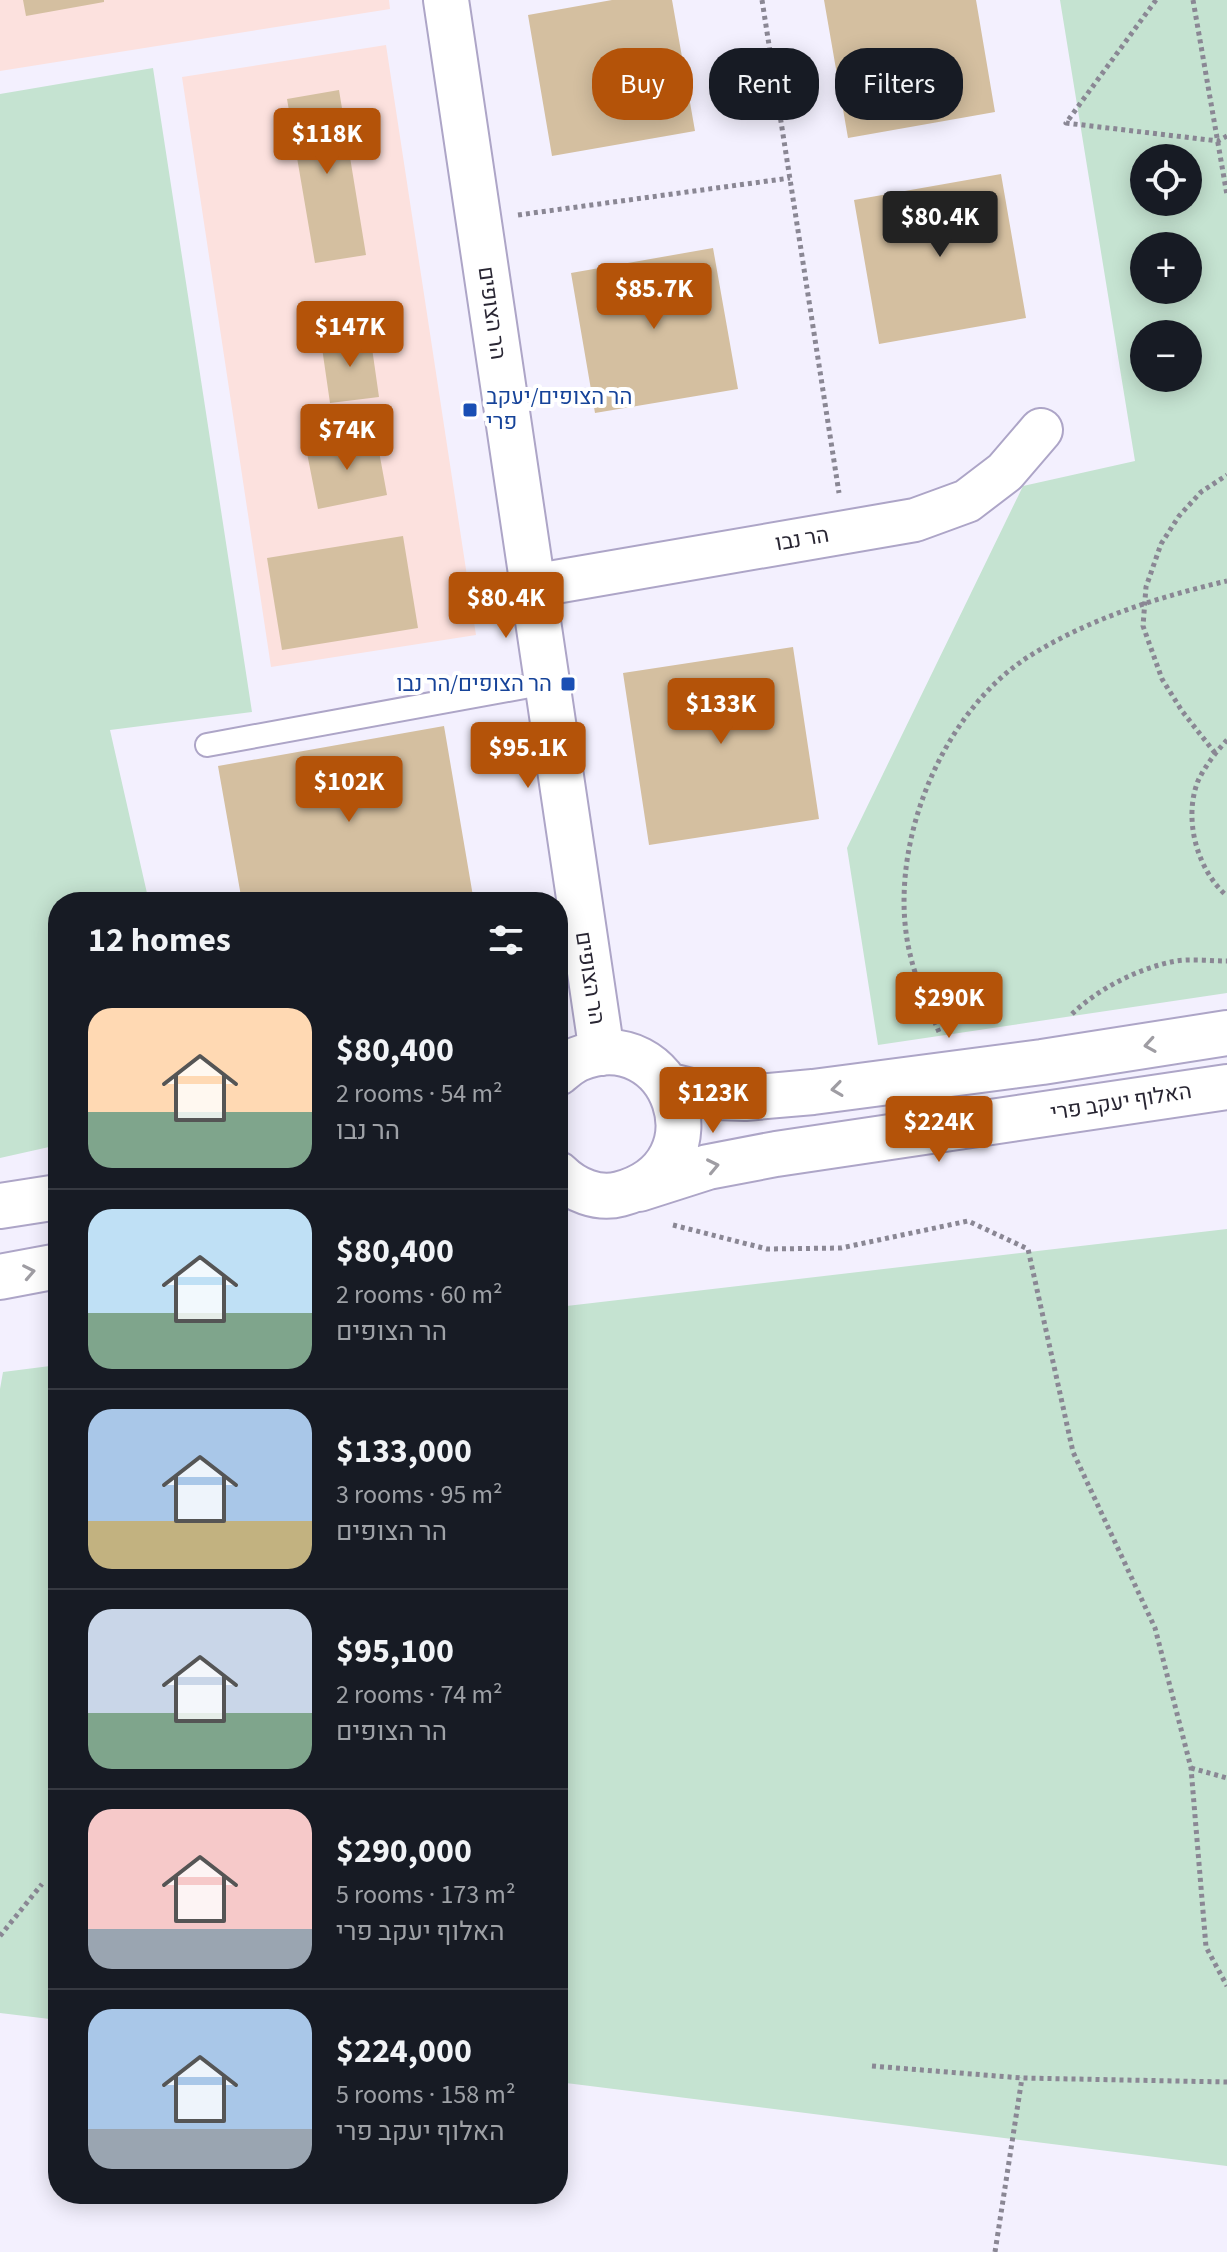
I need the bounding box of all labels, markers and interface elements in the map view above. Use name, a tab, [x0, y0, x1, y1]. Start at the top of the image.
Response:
chip: Buy	[592, 48, 693, 120]
chip: Rent	[709, 48, 819, 120]
chip: Filters	[835, 48, 963, 120]
pin: $118K	[271, 108, 383, 176]
text: $118K	[292, 115, 362, 152]
map controls	[1130, 144, 1202, 392]
button: locate	[1130, 144, 1202, 216]
pin: $80.4K	[875, 191, 1005, 259]
text: $80.4K	[901, 198, 979, 235]
button: +	[1130, 232, 1202, 304]
pin: $85.7K	[589, 263, 719, 331]
street label: הר הצופים	[470, 264, 514, 362]
text: $85.7K	[615, 270, 693, 307]
pin: $147K	[294, 301, 406, 369]
text: $147K	[315, 308, 385, 345]
button: −	[1130, 320, 1202, 392]
place label: הר הצופים/יעקב פרי	[486, 381, 632, 438]
marker: הר הצופים/יעקב פרי	[461, 401, 479, 419]
pin: $74K	[300, 404, 394, 472]
text: $74K	[318, 411, 376, 448]
street label: הר נבו	[773, 519, 831, 559]
pin: $80.4K	[441, 572, 571, 640]
text: $80.4K	[467, 579, 545, 616]
place label: הר הצופים/הר נבו	[396, 668, 552, 700]
marker: הר הצופים/הר נבו	[559, 675, 577, 693]
pin: $133K	[665, 678, 777, 746]
text: $133K	[686, 685, 756, 722]
pin: $95.1K	[463, 722, 593, 790]
text: $95.1K	[489, 729, 567, 766]
pin: $102K	[293, 756, 405, 824]
text: $102K	[314, 763, 384, 800]
text: 12 homes	[88, 916, 231, 965]
icon: filters	[484, 918, 528, 962]
street label: הר הצופים	[567, 929, 613, 1027]
pin: $290K	[893, 972, 1005, 1040]
text: $290K	[914, 979, 984, 1016]
text: $80,400	[336, 1026, 454, 1075]
one-way arrow	[1143, 1036, 1157, 1053]
icon: home	[152, 1040, 248, 1136]
pin: $123K	[657, 1067, 769, 1135]
text: $123K	[678, 1074, 748, 1111]
text: 2 rooms · 54 m²	[336, 1075, 503, 1112]
street label: האלוף יעקב פרי	[1048, 1075, 1194, 1129]
one-way arrow	[830, 1080, 844, 1097]
pin: $224K	[883, 1096, 995, 1164]
text: $224K	[904, 1103, 974, 1140]
text: הר נבו	[336, 1112, 400, 1149]
one-way arrow	[706, 1158, 720, 1175]
text: $80,400	[336, 1227, 454, 1276]
icon: home	[152, 1241, 248, 1337]
one-way arrow	[22, 1264, 36, 1281]
text: 2 rooms · 60 m²	[336, 1276, 503, 1313]
text: הר הצופים	[336, 1313, 447, 1350]
text: $133,000	[336, 1427, 472, 1476]
icon: home	[152, 1441, 248, 1537]
text: 3 rooms · 95 m²	[336, 1476, 503, 1513]
text: הר הצופים	[336, 1513, 447, 1550]
text: $95,100	[336, 1627, 454, 1676]
icon: home	[152, 1641, 248, 1737]
text: 2 rooms · 74 m²	[336, 1676, 503, 1713]
text: הר הצופים	[336, 1713, 447, 1750]
text: $290,000	[336, 1827, 472, 1876]
icon: home	[152, 1841, 248, 1937]
text: 5 rooms · 173 m²	[336, 1876, 515, 1913]
text: האלוף יעקב פרי	[336, 1913, 504, 1950]
text: $224,000	[336, 2027, 472, 2076]
icon: home	[152, 2041, 248, 2137]
text: 5 rooms · 158 m²	[336, 2076, 515, 2113]
text: האלוף יעקב פרי	[336, 2113, 504, 2150]

